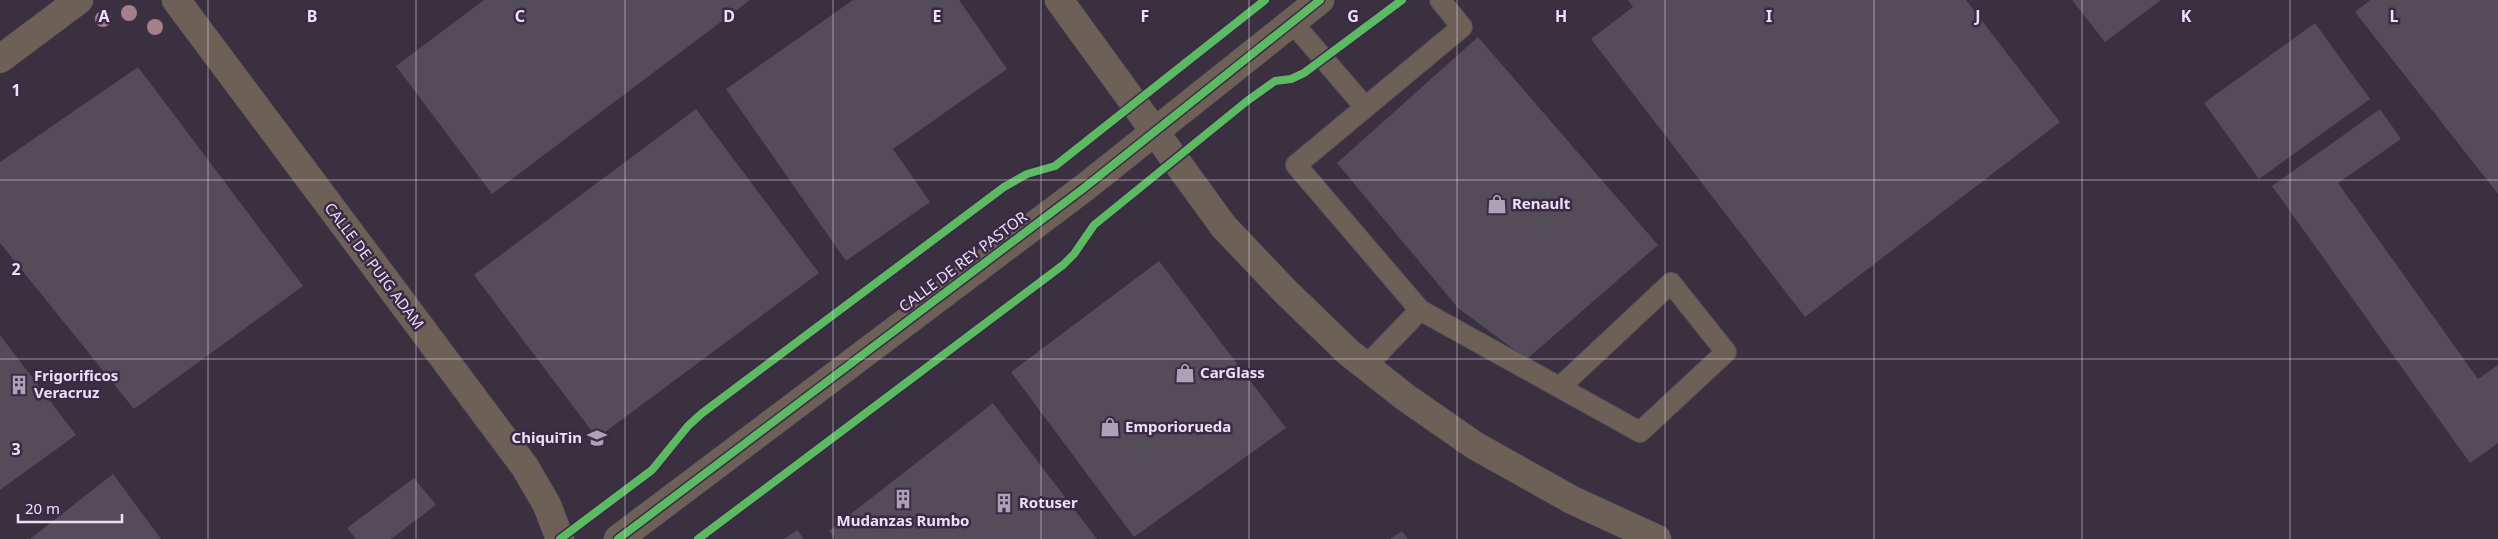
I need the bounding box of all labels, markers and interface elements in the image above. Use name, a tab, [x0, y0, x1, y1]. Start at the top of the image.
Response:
text: A	[98, 5, 110, 27]
text: B	[307, 5, 317, 27]
text: C	[515, 5, 525, 27]
text: D	[723, 5, 735, 27]
text: E	[933, 5, 942, 27]
text: F	[1141, 5, 1149, 27]
text: G	[1347, 5, 1359, 27]
text: H	[1555, 5, 1567, 27]
text: I	[1766, 5, 1772, 27]
text: J	[1973, 5, 1981, 27]
text: K	[2181, 5, 2192, 27]
text: L	[2390, 5, 2399, 27]
text: 1	[11, 79, 21, 101]
shop icon: Renault	[1486, 193, 1508, 215]
place label: Renault	[1512, 193, 1571, 213]
street label: CALLE DE PUIG ADAM	[321, 198, 429, 333]
street label: CALLE DE REY PASTOR	[894, 206, 1031, 316]
text: 2	[11, 258, 21, 280]
shop icon: CarGlass	[1174, 362, 1196, 384]
place label: CarGlass	[1200, 362, 1265, 382]
place label: Frigorificos Veracruz	[34, 365, 118, 402]
building icon: Frigorificos Veracruz	[8, 374, 30, 396]
shop icon: Emporiorueda	[1099, 416, 1121, 438]
place label: Emporiorueda	[1125, 416, 1231, 436]
place label: ChiquiTin	[512, 427, 582, 447]
school or university icon: ChiquiTin	[586, 427, 608, 449]
text: 3	[11, 438, 21, 460]
building icon: Mudanzas Rumbo	[892, 488, 914, 510]
scale bar	[18, 492, 121, 524]
building icon: Rotuser	[993, 492, 1015, 514]
place label: Rotuser	[1019, 492, 1078, 512]
text: 20 m	[25, 498, 60, 518]
place label: Mudanzas Rumbo	[837, 510, 970, 530]

